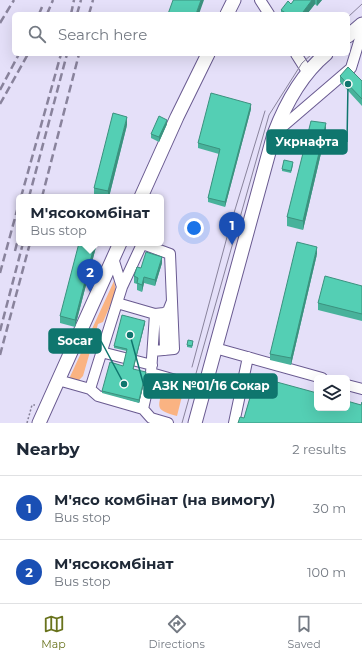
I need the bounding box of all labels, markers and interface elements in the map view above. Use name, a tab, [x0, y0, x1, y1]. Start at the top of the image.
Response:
search box	[12, 12, 350, 56]
icon: search	[26, 23, 48, 45]
text: Search here	[58, 25, 147, 44]
callout: Укрнафта	[267, 130, 347, 154]
text: Укрнафта	[275, 134, 339, 149]
popup	[16, 194, 164, 246]
text: М'ясокомбінат	[30, 203, 150, 222]
pin: 1	[219, 212, 245, 245]
your location	[184, 218, 204, 238]
text: Bus stop	[30, 222, 87, 238]
pin: 2	[77, 259, 103, 292]
callout: Socar	[49, 329, 101, 353]
text: Socar	[57, 333, 93, 348]
callout: АЗК №01/16 Сокар	[144, 374, 277, 398]
map controls	[314, 375, 350, 411]
button: layers	[314, 375, 350, 411]
text: АЗК №01/16 Сокар	[152, 378, 270, 393]
text: Nearby	[16, 439, 80, 459]
text: 2 results	[292, 441, 346, 457]
text: М'ясо комбінат (на вимогу)	[54, 490, 275, 509]
text: 1	[26, 500, 32, 516]
text: 30 m	[313, 500, 346, 516]
text: Bus stop	[54, 509, 111, 525]
text: М'ясокомбінат	[54, 554, 174, 573]
text: 2	[25, 564, 33, 580]
text: 100 m	[307, 564, 346, 580]
text: Bus stop	[54, 573, 111, 589]
tab: Map	[41, 613, 66, 651]
tab: Directions	[149, 613, 205, 651]
tab: Saved	[288, 613, 321, 651]

